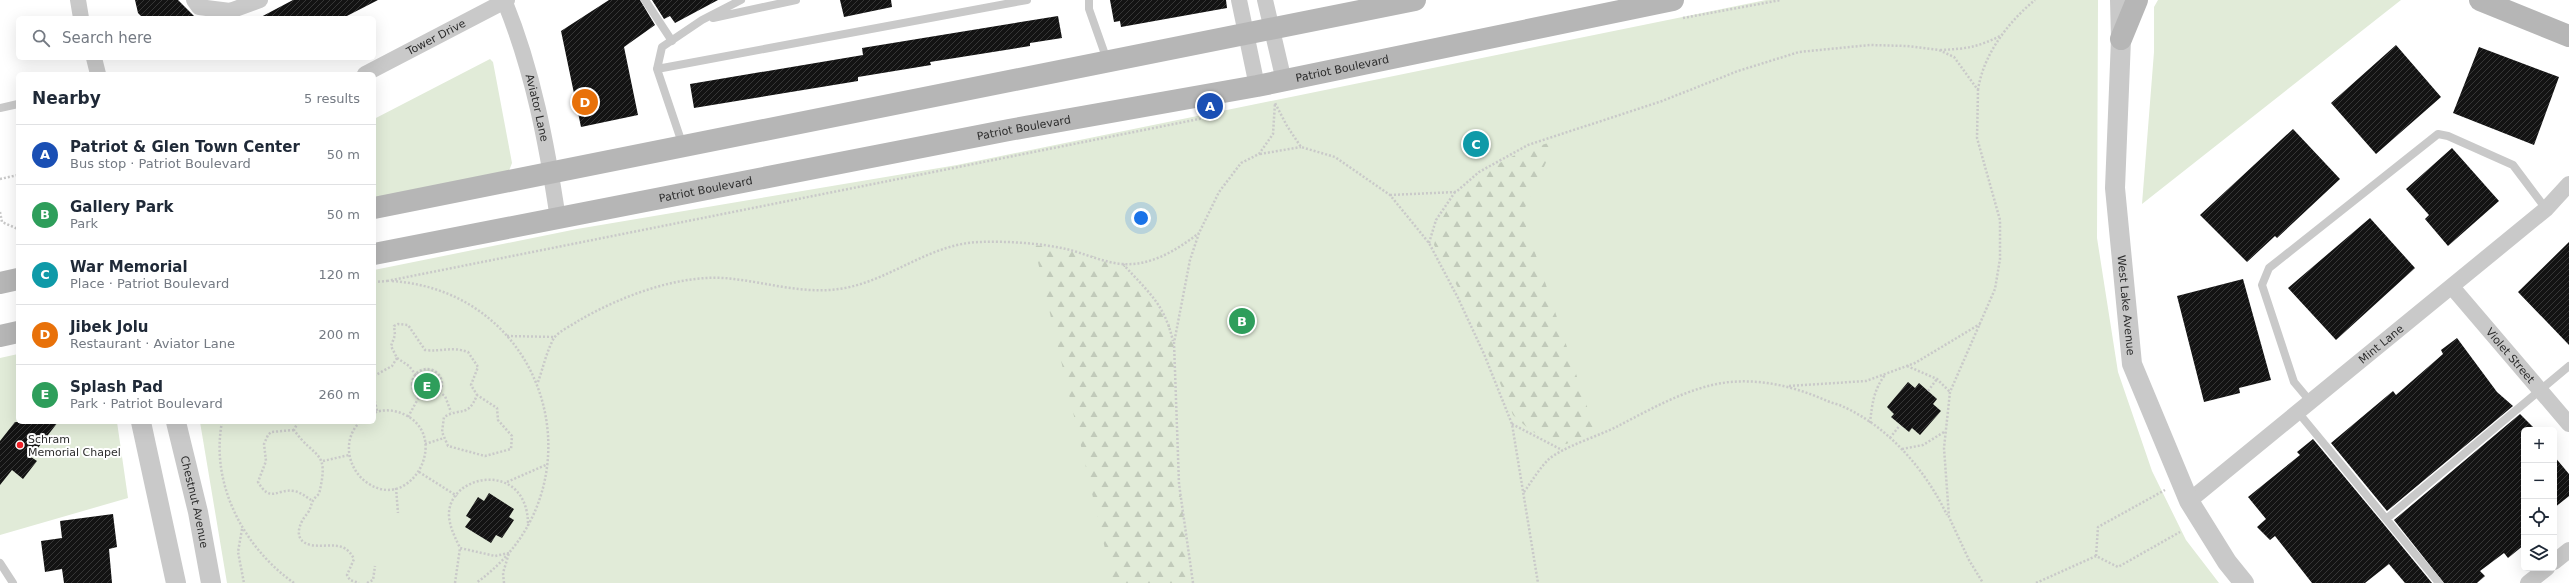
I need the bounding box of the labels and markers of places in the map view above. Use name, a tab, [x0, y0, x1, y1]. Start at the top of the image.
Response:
pin: D	[572, 87, 598, 117]
pin: A	[1197, 91, 1223, 121]
pin: C	[1463, 129, 1489, 159]
pin: B	[1229, 306, 1255, 336]
pin: E	[414, 371, 440, 401]
place label: Schram Memorial Chapel	[28, 433, 121, 459]
marker: Schram Memorial Chapel	[15, 440, 25, 450]

